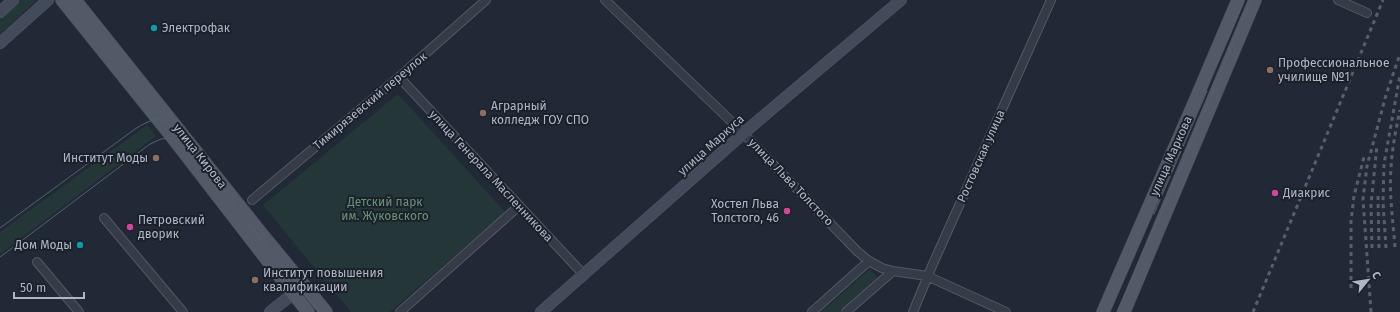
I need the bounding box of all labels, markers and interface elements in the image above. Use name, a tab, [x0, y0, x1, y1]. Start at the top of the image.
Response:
place label: Электрофак	[162, 21, 231, 35]
marker: Электрофак	[149, 23, 159, 33]
street label: Тимирязевский переулок	[310, 49, 430, 153]
place label: Профессиональное училище №1	[1278, 56, 1389, 84]
marker: Профессиональное училище №1	[1265, 65, 1275, 75]
place label: Аграрный колледж ГОУ СПО	[491, 99, 589, 127]
street label: улица Генерала Масленникова	[426, 107, 556, 245]
marker: Аграрный колледж ГОУ СПО	[478, 108, 488, 118]
street label: Ростовская улица	[954, 108, 1008, 204]
street label: улица Маркуса	[675, 112, 747, 178]
street label: улица Маркова	[1147, 114, 1195, 198]
street label: улица Кирова	[170, 121, 230, 191]
street label: улица Льва Толстого	[746, 135, 836, 229]
place label: Институт Моды	[63, 151, 148, 165]
marker: Институт Моды	[151, 153, 161, 163]
place label: Диакрис	[1282, 186, 1331, 200]
marker: Диакрис	[1270, 188, 1280, 198]
park label: Детский парк им. Жуковского	[341, 195, 429, 223]
place label: Хостел Льва Толстого, 46	[711, 197, 779, 225]
marker: Хостел Льва Толстого, 46	[782, 206, 792, 216]
place label: Петровский дворик	[138, 213, 205, 241]
marker: Петровский дворик	[125, 222, 135, 232]
place label: Дом Моды	[14, 238, 72, 252]
marker: Дом Моды	[75, 240, 85, 250]
north arrow	[1348, 260, 1388, 300]
place label: Институт повышения квалификации	[263, 266, 383, 294]
text: С	[1369, 269, 1384, 282]
scale bar	[14, 274, 84, 300]
marker: Институт повышения квалификации	[250, 275, 260, 285]
text: 50 m	[20, 281, 46, 295]

